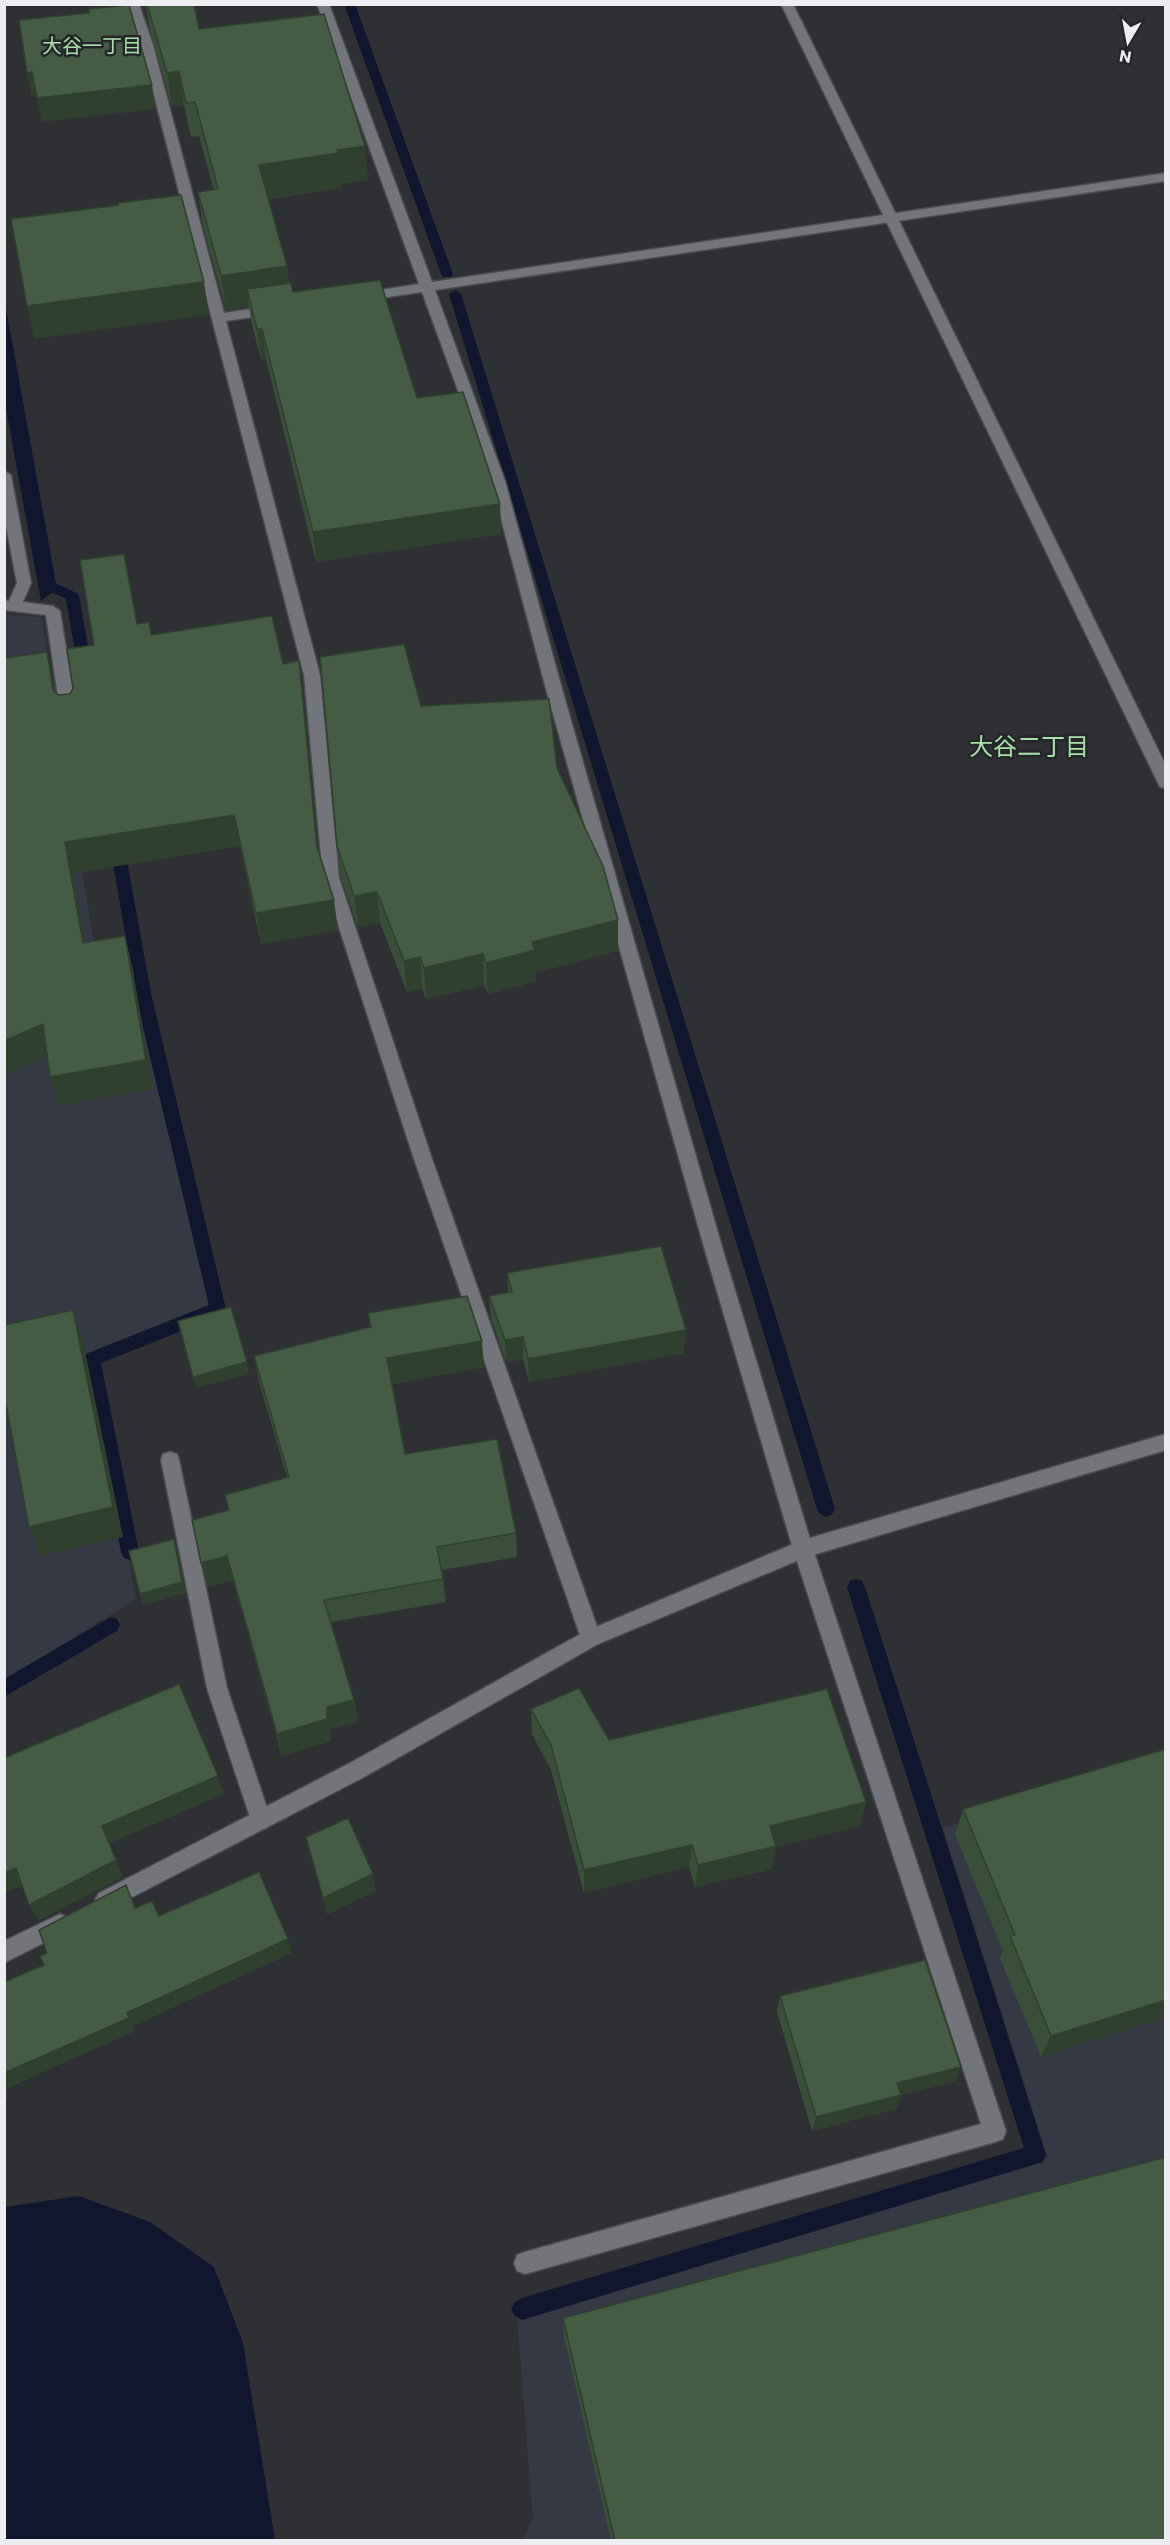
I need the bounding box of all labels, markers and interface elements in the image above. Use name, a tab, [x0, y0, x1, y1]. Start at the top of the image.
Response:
north arrow	[1098, 12, 1158, 72]
district label: 大谷一丁目	[42, 33, 142, 57]
text: N	[1118, 47, 1133, 68]
district label: 大谷二丁目	[969, 731, 1089, 760]

